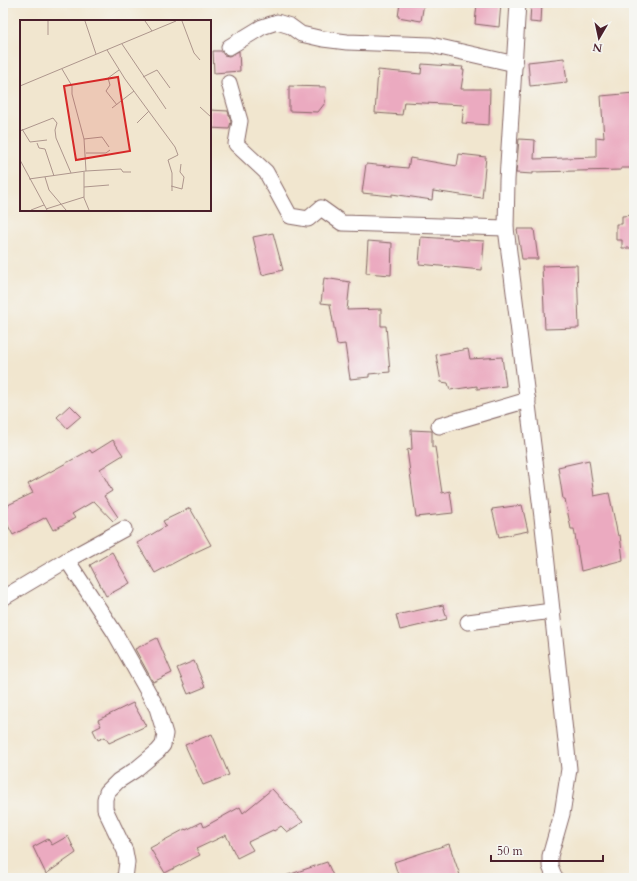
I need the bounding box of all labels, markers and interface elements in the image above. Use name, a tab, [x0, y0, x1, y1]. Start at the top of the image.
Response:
north arrow	[579, 18, 619, 58]
inset map	[20, 20, 211, 211]
text: N	[591, 39, 603, 56]
scale bar	[491, 837, 603, 863]
text: 50 m	[497, 843, 524, 859]

